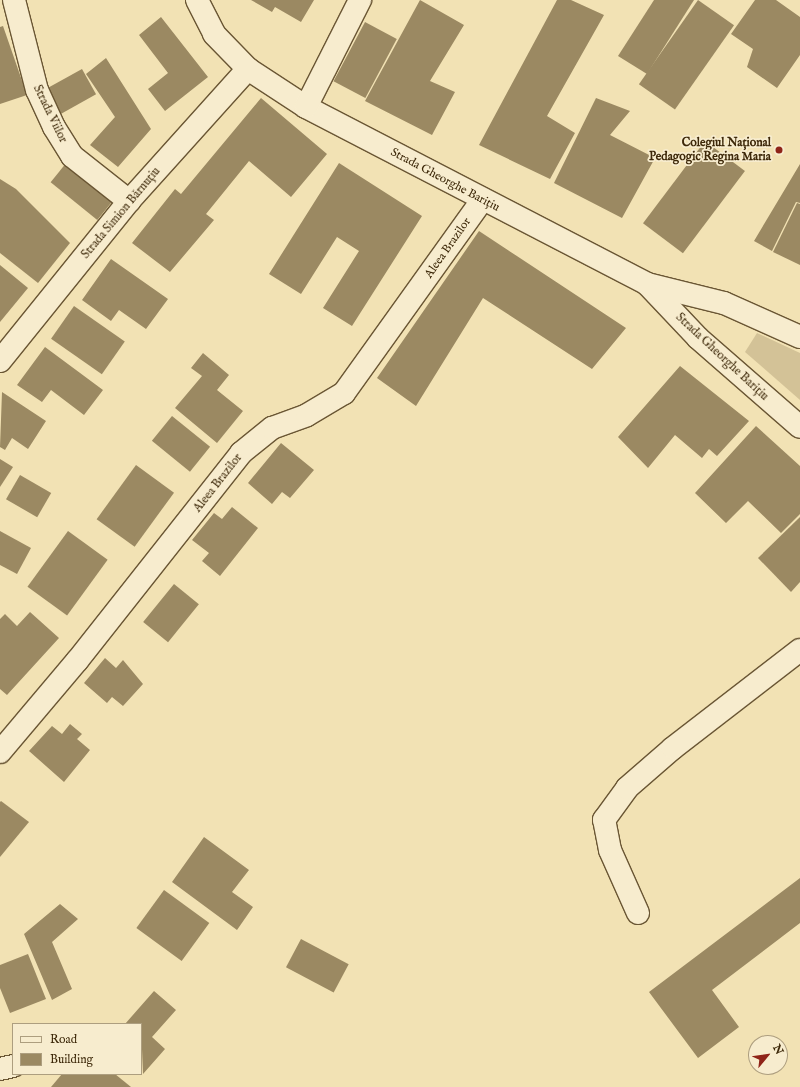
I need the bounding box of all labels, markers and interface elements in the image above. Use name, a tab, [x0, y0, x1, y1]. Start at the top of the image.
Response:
street label: Strada Viilor	[30, 83, 70, 145]
place label: Colegiul Național Pedagogic Regina Maria	[649, 136, 771, 164]
street label: Strada Gheorghe Barițiu	[388, 145, 502, 215]
marker: Colegiul Național Pedagogic Regina Maria	[774, 145, 784, 155]
street label: Strada Simion Bărnuțiu	[79, 164, 163, 262]
street label: Aleea Brazilor	[422, 215, 474, 281]
street label: Strada Gheorghe Barițiu	[673, 310, 771, 404]
street label: Aleea Brazilor	[191, 451, 245, 515]
legend	[12, 1023, 142, 1075]
text: Road	[50, 1032, 77, 1047]
north arrow	[748, 1035, 788, 1075]
text: N	[769, 1042, 786, 1057]
text: Building	[50, 1052, 93, 1067]

